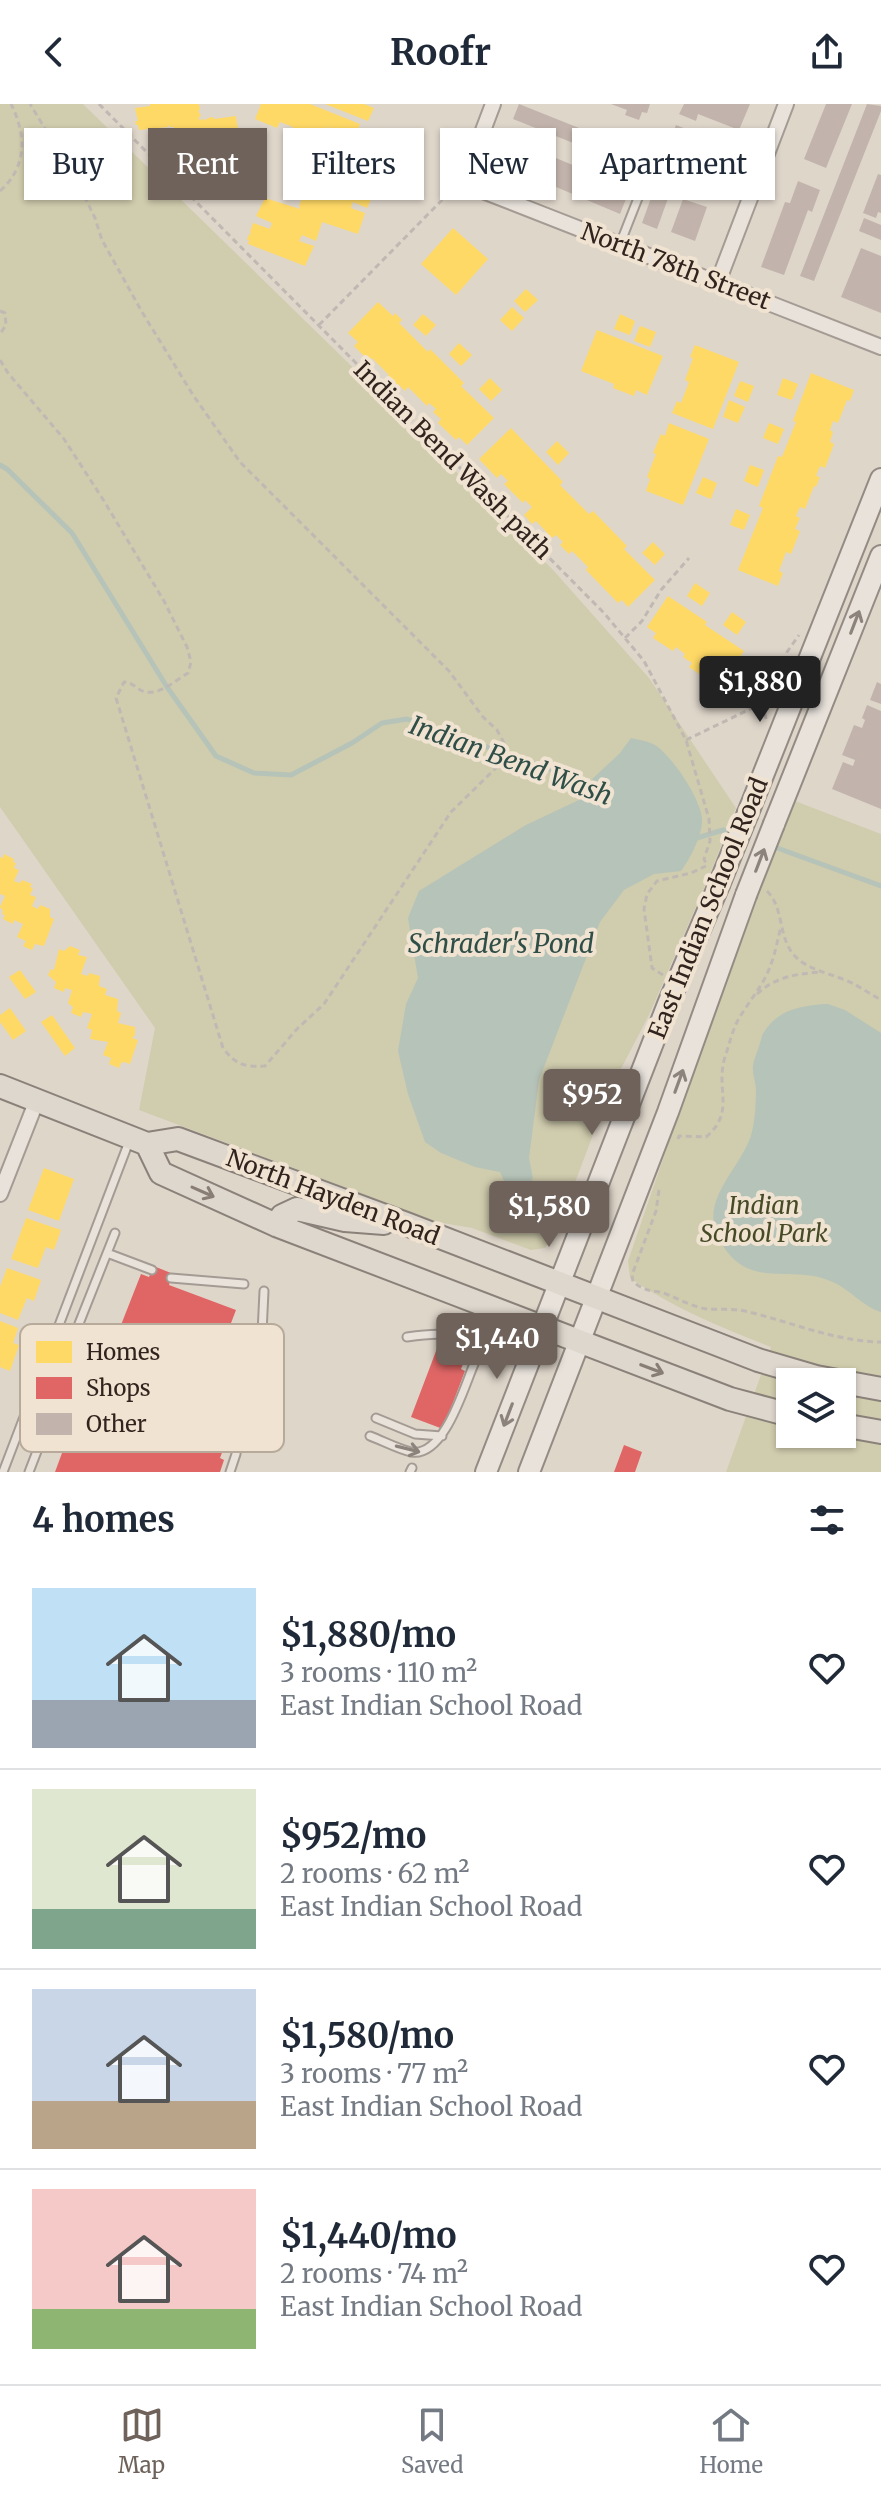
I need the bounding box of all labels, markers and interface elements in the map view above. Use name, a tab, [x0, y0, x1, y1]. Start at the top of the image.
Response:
icon: back	[32, 30, 76, 74]
text: Roofr	[390, 30, 491, 75]
icon: share	[805, 30, 849, 74]
chip: Buy	[24, 128, 132, 200]
chip: Rent	[148, 128, 267, 200]
chip: Filters	[283, 128, 424, 200]
chip: New	[440, 128, 556, 200]
chip: Apartment	[572, 128, 775, 200]
street label: North 78th Street	[577, 216, 776, 317]
street label: Indian Bend Wash path	[347, 354, 559, 566]
one-way arrow	[849, 610, 863, 635]
pin: $1,880	[695, 656, 825, 724]
text: $1,880	[718, 665, 802, 698]
water label: Indian Bend Wash	[405, 708, 617, 812]
street label: East Indian School Road	[641, 773, 775, 1043]
one-way arrow	[754, 848, 768, 873]
water label: Schrader's Pond	[408, 927, 594, 960]
pin: $952	[545, 1069, 639, 1137]
one-way arrow	[673, 1069, 687, 1094]
text: $952	[561, 1078, 623, 1111]
street label: North Hayden Road	[222, 1142, 444, 1252]
pin: $1,580	[484, 1181, 614, 1249]
one-way arrow	[191, 1185, 215, 1200]
text: $1,580	[507, 1190, 591, 1223]
park label: Indian School Park	[700, 1190, 828, 1249]
pin: $1,440	[432, 1313, 562, 1381]
text: $1,440	[454, 1322, 540, 1355]
legend	[20, 1324, 284, 1452]
text: Homes	[86, 1338, 160, 1366]
one-way arrow	[640, 1363, 664, 1377]
map controls	[776, 1368, 856, 1448]
button: layers	[776, 1368, 856, 1448]
text: Shops	[86, 1374, 151, 1402]
one-way arrow	[500, 1402, 514, 1427]
text: Other	[86, 1410, 147, 1438]
one-way arrow	[394, 1442, 420, 1457]
icon: filters	[805, 1498, 849, 1542]
text: 4 homes	[32, 1499, 175, 1541]
text: $1,880/mo	[280, 1614, 456, 1656]
icon: home	[96, 1620, 192, 1716]
icon: heart	[805, 1646, 849, 1690]
text: 3 rooms · 110 m²	[280, 1656, 477, 1689]
text: East Indian School Road	[280, 1689, 582, 1722]
text: $952/mo	[280, 1815, 426, 1857]
icon: home	[96, 1821, 192, 1917]
icon: heart	[805, 1847, 849, 1891]
text: 2 rooms · 62 m²	[280, 1857, 469, 1890]
text: East Indian School Road	[280, 1890, 582, 1923]
text: $1,580/mo	[280, 2015, 454, 2057]
icon: home	[96, 2021, 192, 2117]
icon: heart	[805, 2047, 849, 2091]
text: 3 rooms · 77 m²	[280, 2057, 468, 2090]
text: East Indian School Road	[280, 2090, 582, 2123]
text: $1,440/mo	[280, 2215, 457, 2257]
icon: home	[96, 2221, 192, 2317]
icon: heart	[805, 2247, 849, 2291]
text: 2 rooms · 74 m²	[280, 2257, 468, 2290]
text: East Indian School Road	[280, 2290, 582, 2323]
tab: Map	[118, 2403, 165, 2479]
tab: Saved	[401, 2403, 463, 2479]
tab: Home	[700, 2403, 763, 2479]

